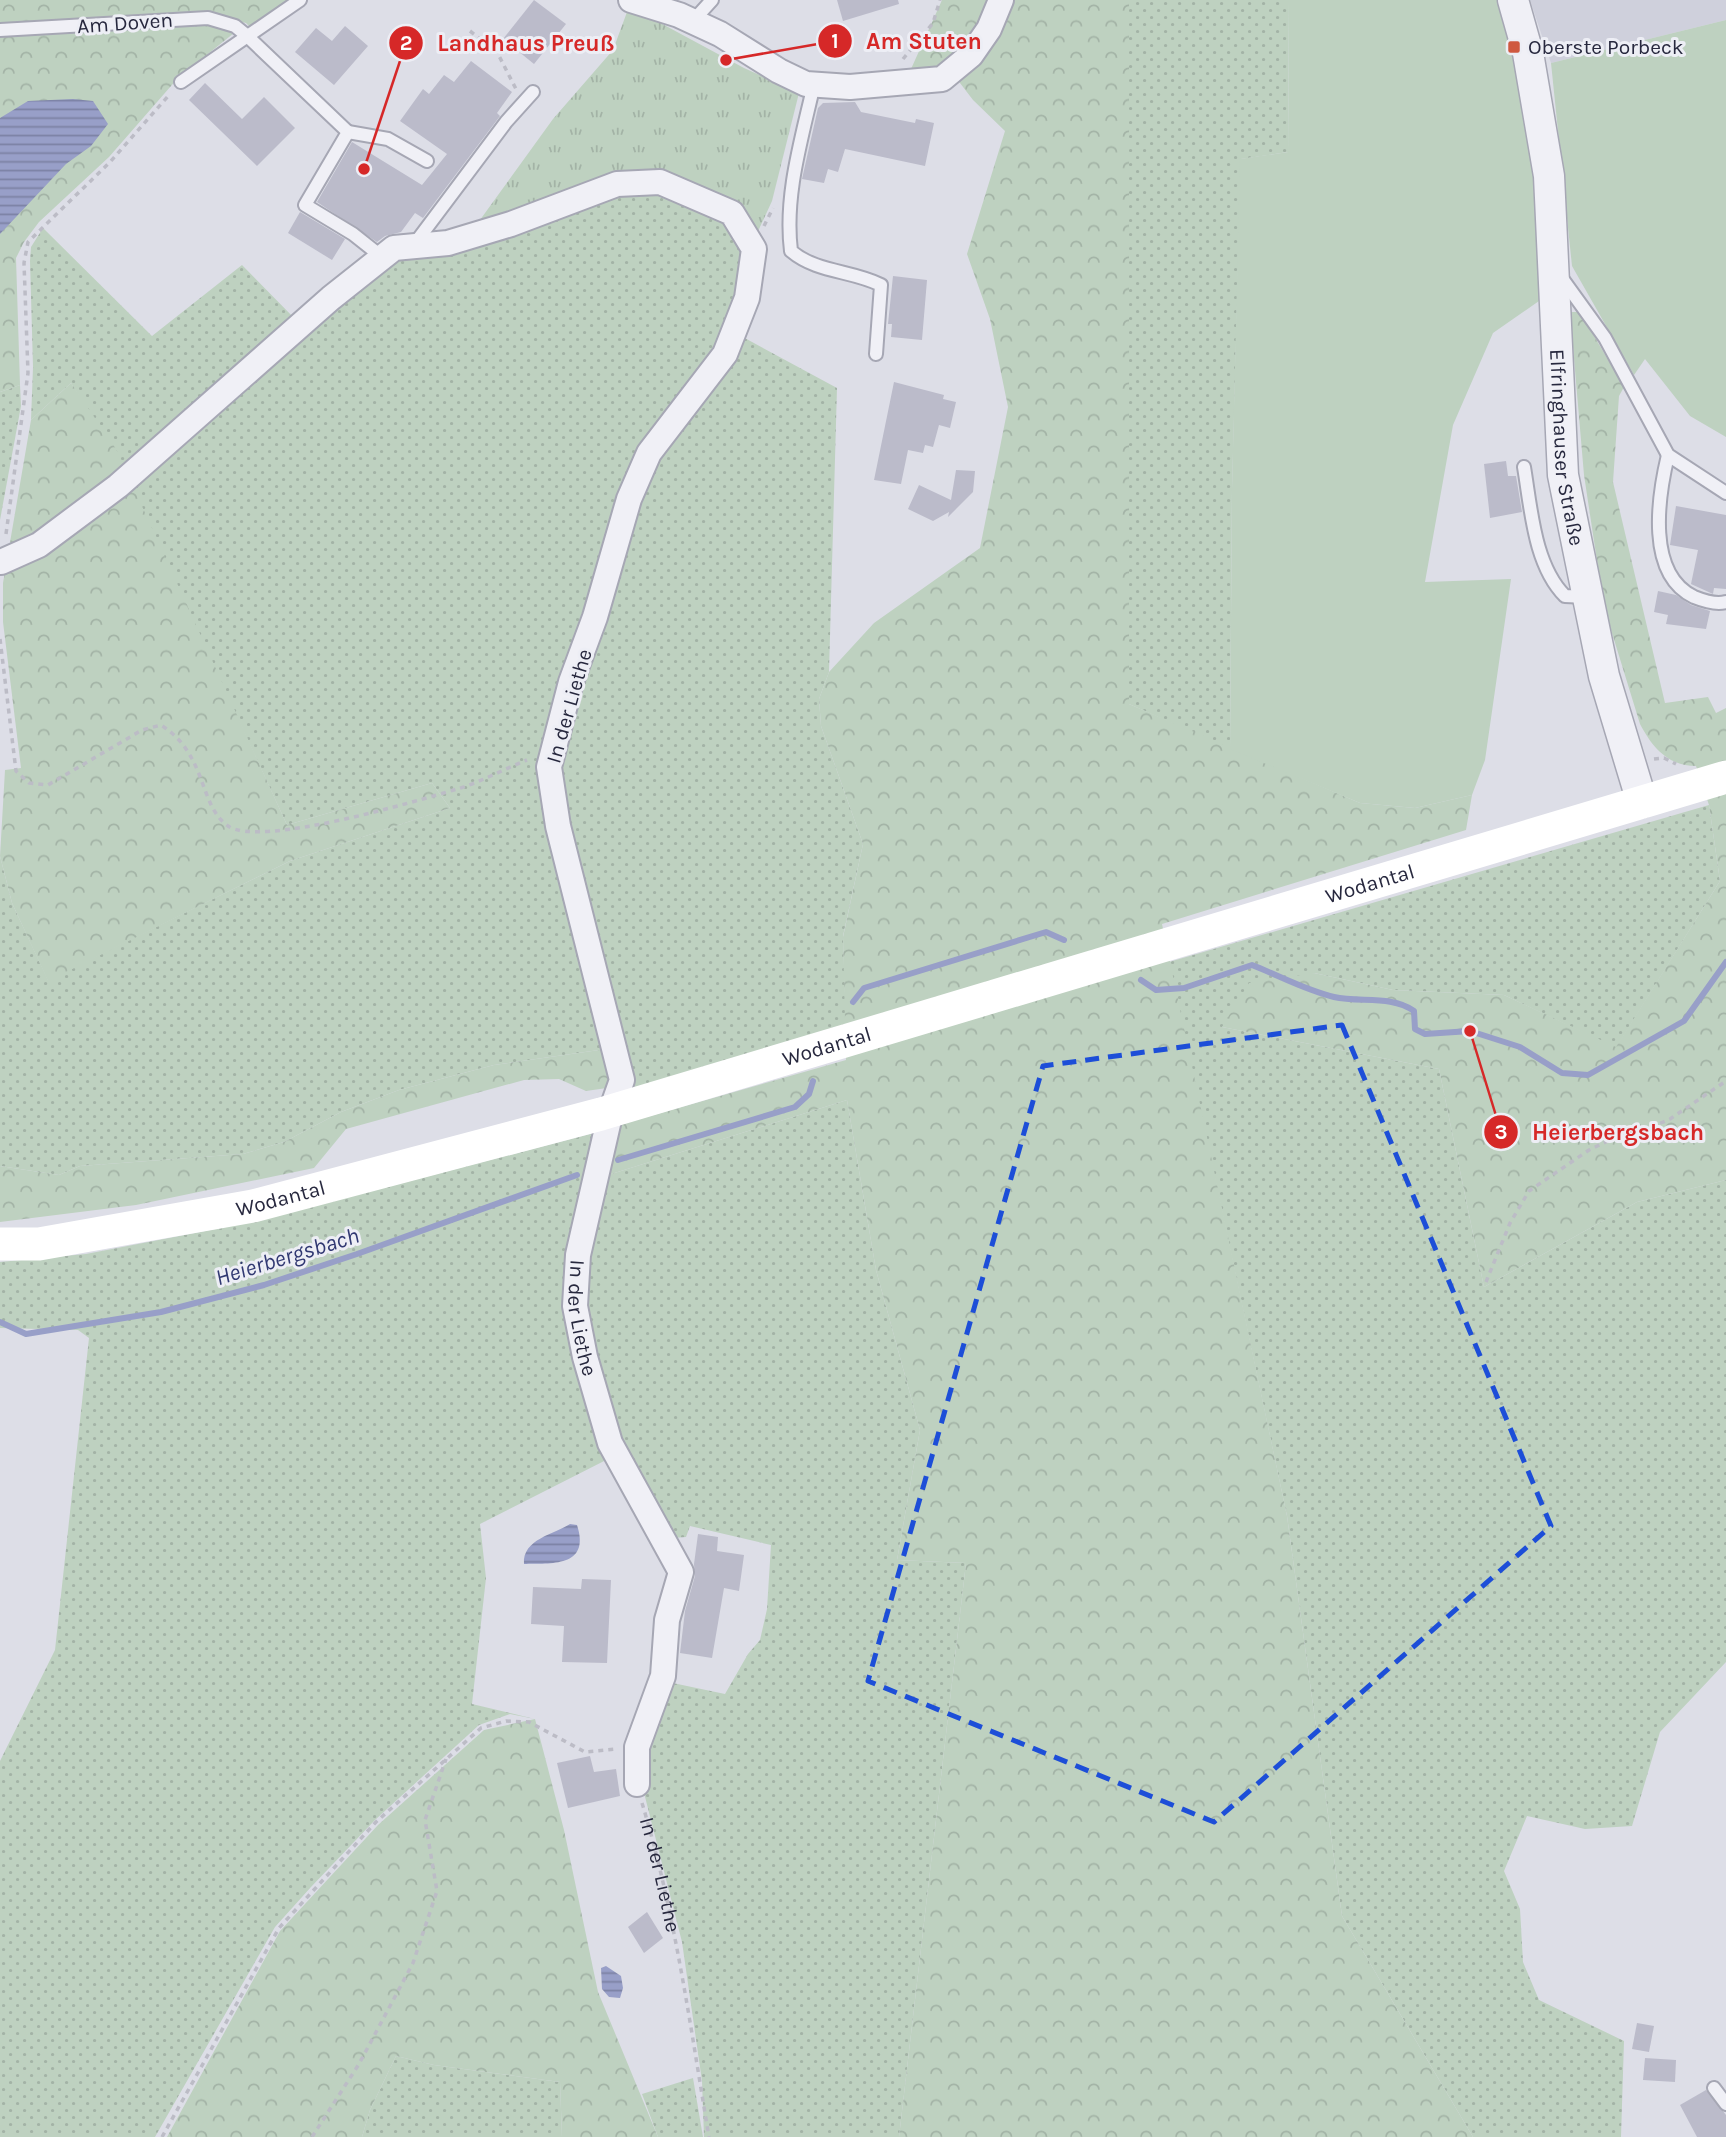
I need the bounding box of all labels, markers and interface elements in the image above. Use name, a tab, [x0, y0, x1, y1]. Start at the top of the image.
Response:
street label: Am Doven	[76, 8, 174, 38]
callout: Am Stuten	[817, 19, 996, 63]
callout: Landhaus Preuß	[389, 21, 629, 65]
text: Am Stuten	[866, 28, 982, 55]
text: 1	[831, 29, 839, 53]
text: Landhaus Preuß	[437, 30, 615, 57]
text: 2	[400, 31, 412, 55]
place label: Oberste Porbeck	[1528, 35, 1684, 59]
marker: Oberste Porbeck	[1506, 39, 1522, 55]
street label: Elfringhauser Straße	[1545, 348, 1589, 548]
street label: In der Liethe	[541, 646, 597, 766]
street label: Wodantal	[1323, 859, 1417, 908]
street label: Wodantal	[779, 1022, 874, 1071]
callout: Heierbergsbach	[1483, 1110, 1718, 1154]
text: Heierbergsbach	[1532, 1119, 1704, 1146]
text: 3	[1494, 1120, 1508, 1144]
street label: Wodantal	[234, 1175, 328, 1221]
water label: Heierbergsbach	[212, 1222, 362, 1291]
street label: In der Liethe	[563, 1259, 602, 1379]
street label: In der Liethe	[635, 1814, 685, 1934]

